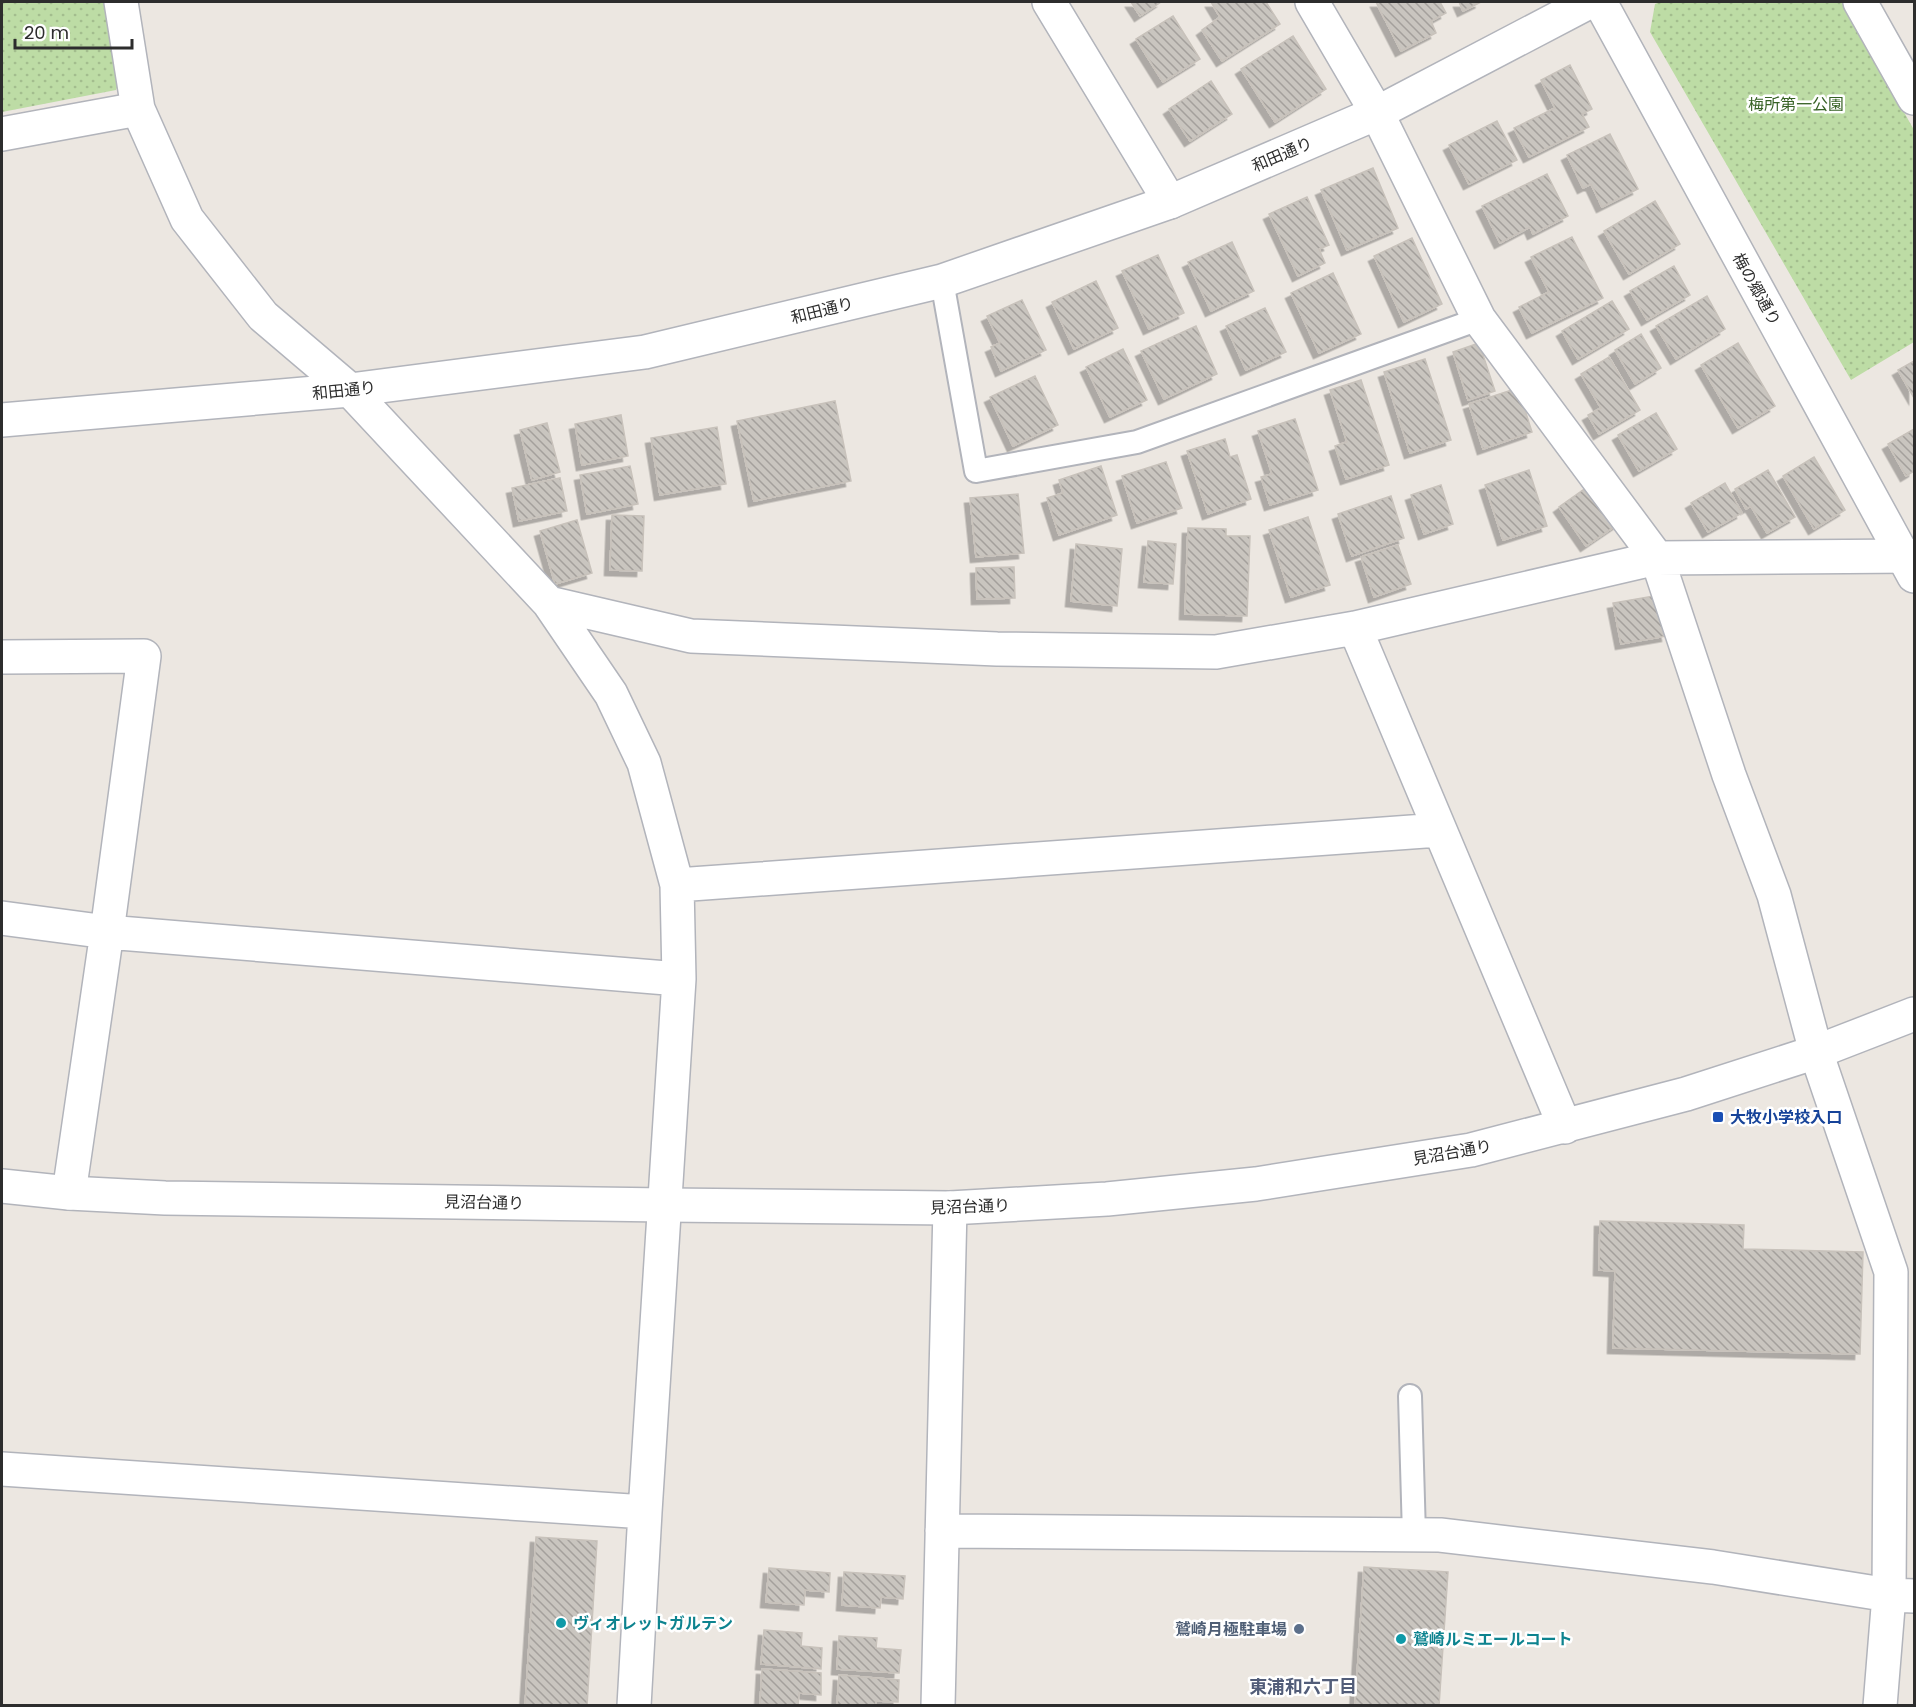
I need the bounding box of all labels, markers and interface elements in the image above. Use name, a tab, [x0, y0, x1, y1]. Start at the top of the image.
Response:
scale bar	[15, 12, 132, 50]
text: 20 m	[24, 20, 69, 45]
park label: 梅所第一公園	[1748, 93, 1844, 116]
street label: 和田通り	[1248, 131, 1316, 178]
street label: 梅の郷通り	[1727, 249, 1786, 330]
street label: 和田通り	[788, 292, 856, 329]
street label: 和田通り	[311, 376, 377, 405]
place label: 大牧小学校入口	[1730, 1106, 1842, 1129]
marker: 大牧小学校入口	[1711, 1110, 1725, 1124]
street label: 見沼台通り	[1411, 1134, 1493, 1171]
street label: 見沼台通り	[444, 1190, 524, 1215]
street label: 見沼台通り	[930, 1194, 1010, 1219]
place label: ヴィオレットガルテン	[573, 1612, 733, 1635]
marker: ヴィオレットガルテン	[554, 1616, 568, 1630]
place label: 鷲崎月極駐車場	[1175, 1618, 1287, 1641]
marker: 鷲崎月極駐車場	[1292, 1622, 1306, 1636]
place label: 鷲崎ルミエールコート	[1413, 1628, 1573, 1651]
marker: 鷲崎ルミエールコート	[1394, 1632, 1408, 1646]
district label: 東浦和六丁目	[1249, 1674, 1357, 1699]

